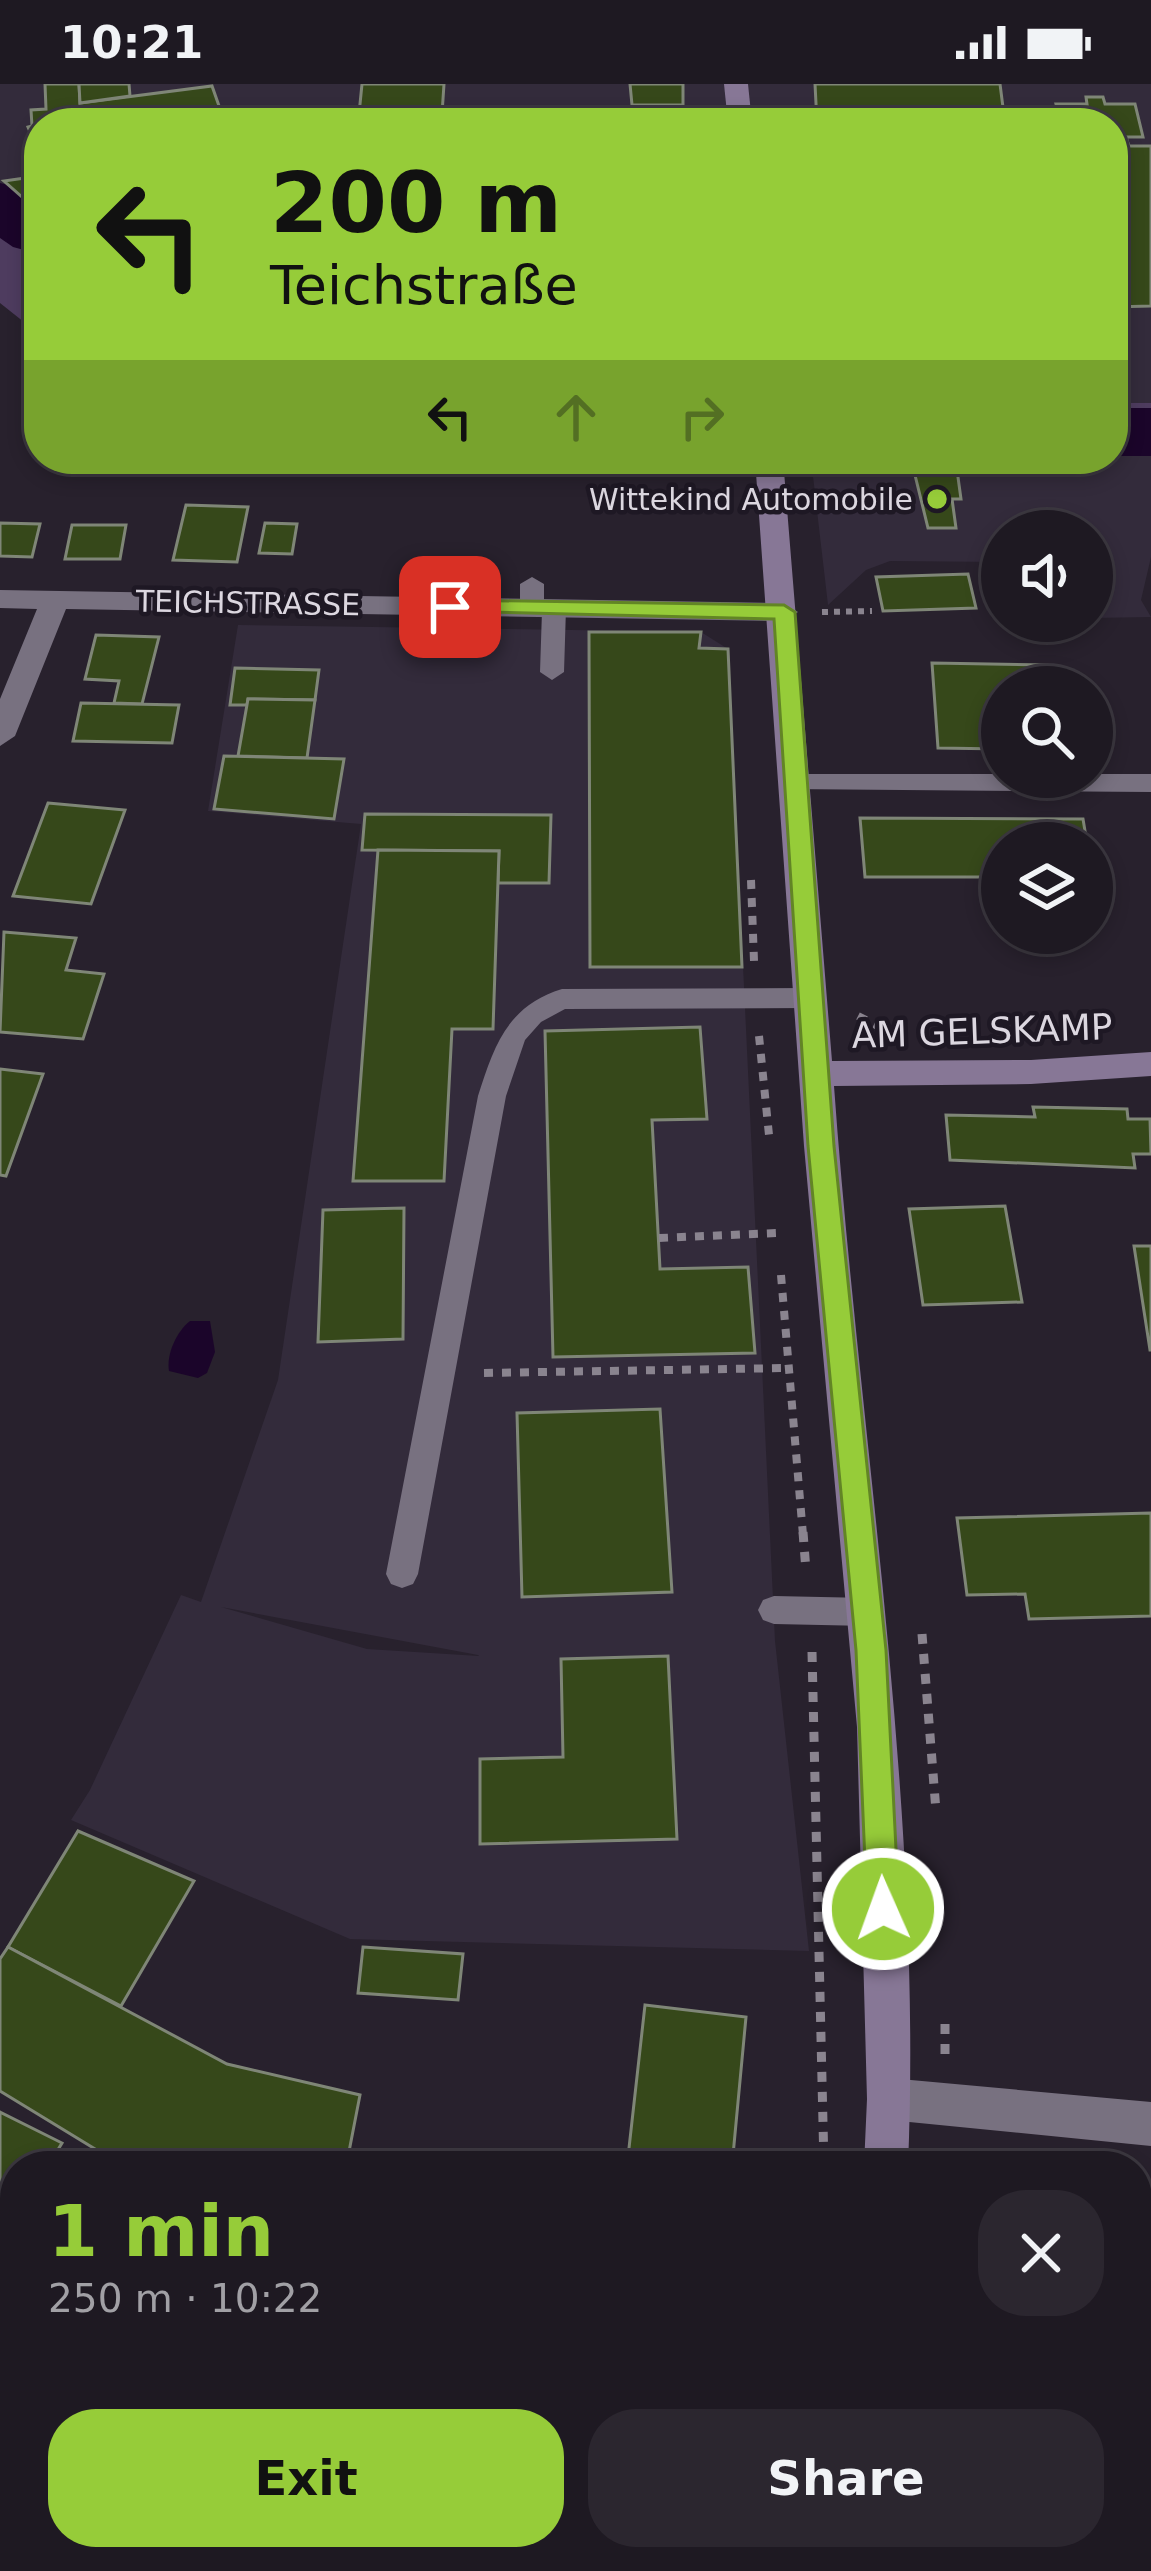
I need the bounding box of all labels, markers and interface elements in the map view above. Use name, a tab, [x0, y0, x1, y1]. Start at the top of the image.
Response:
text: 10:21	[60, 16, 203, 69]
text: 200 m	[270, 154, 562, 252]
icon: left	[72, 156, 228, 312]
text: Teichstraße	[270, 254, 578, 317]
icon: left	[417, 384, 483, 450]
icon: ahead	[543, 384, 609, 450]
icon: right	[669, 384, 735, 450]
place label: Wittekind Automobile	[589, 482, 913, 517]
marker: Wittekind Automobile	[924, 486, 950, 512]
map controls	[981, 510, 1113, 954]
button: sound	[981, 510, 1113, 642]
pin	[399, 556, 501, 658]
icon: arrive	[417, 574, 483, 640]
street label: TEICHSTRASSE	[135, 584, 360, 622]
button: search	[981, 666, 1113, 798]
button: layers	[981, 822, 1113, 954]
street label: AM GELSKAMP	[851, 1006, 1113, 1056]
position arrow	[820, 1846, 946, 1972]
text: 1 min	[48, 2189, 274, 2273]
button: close	[978, 2190, 1104, 2316]
text: 250 m · 10:22	[48, 2276, 322, 2321]
button: Exit	[48, 2409, 564, 2547]
button: Share	[588, 2409, 1104, 2547]

